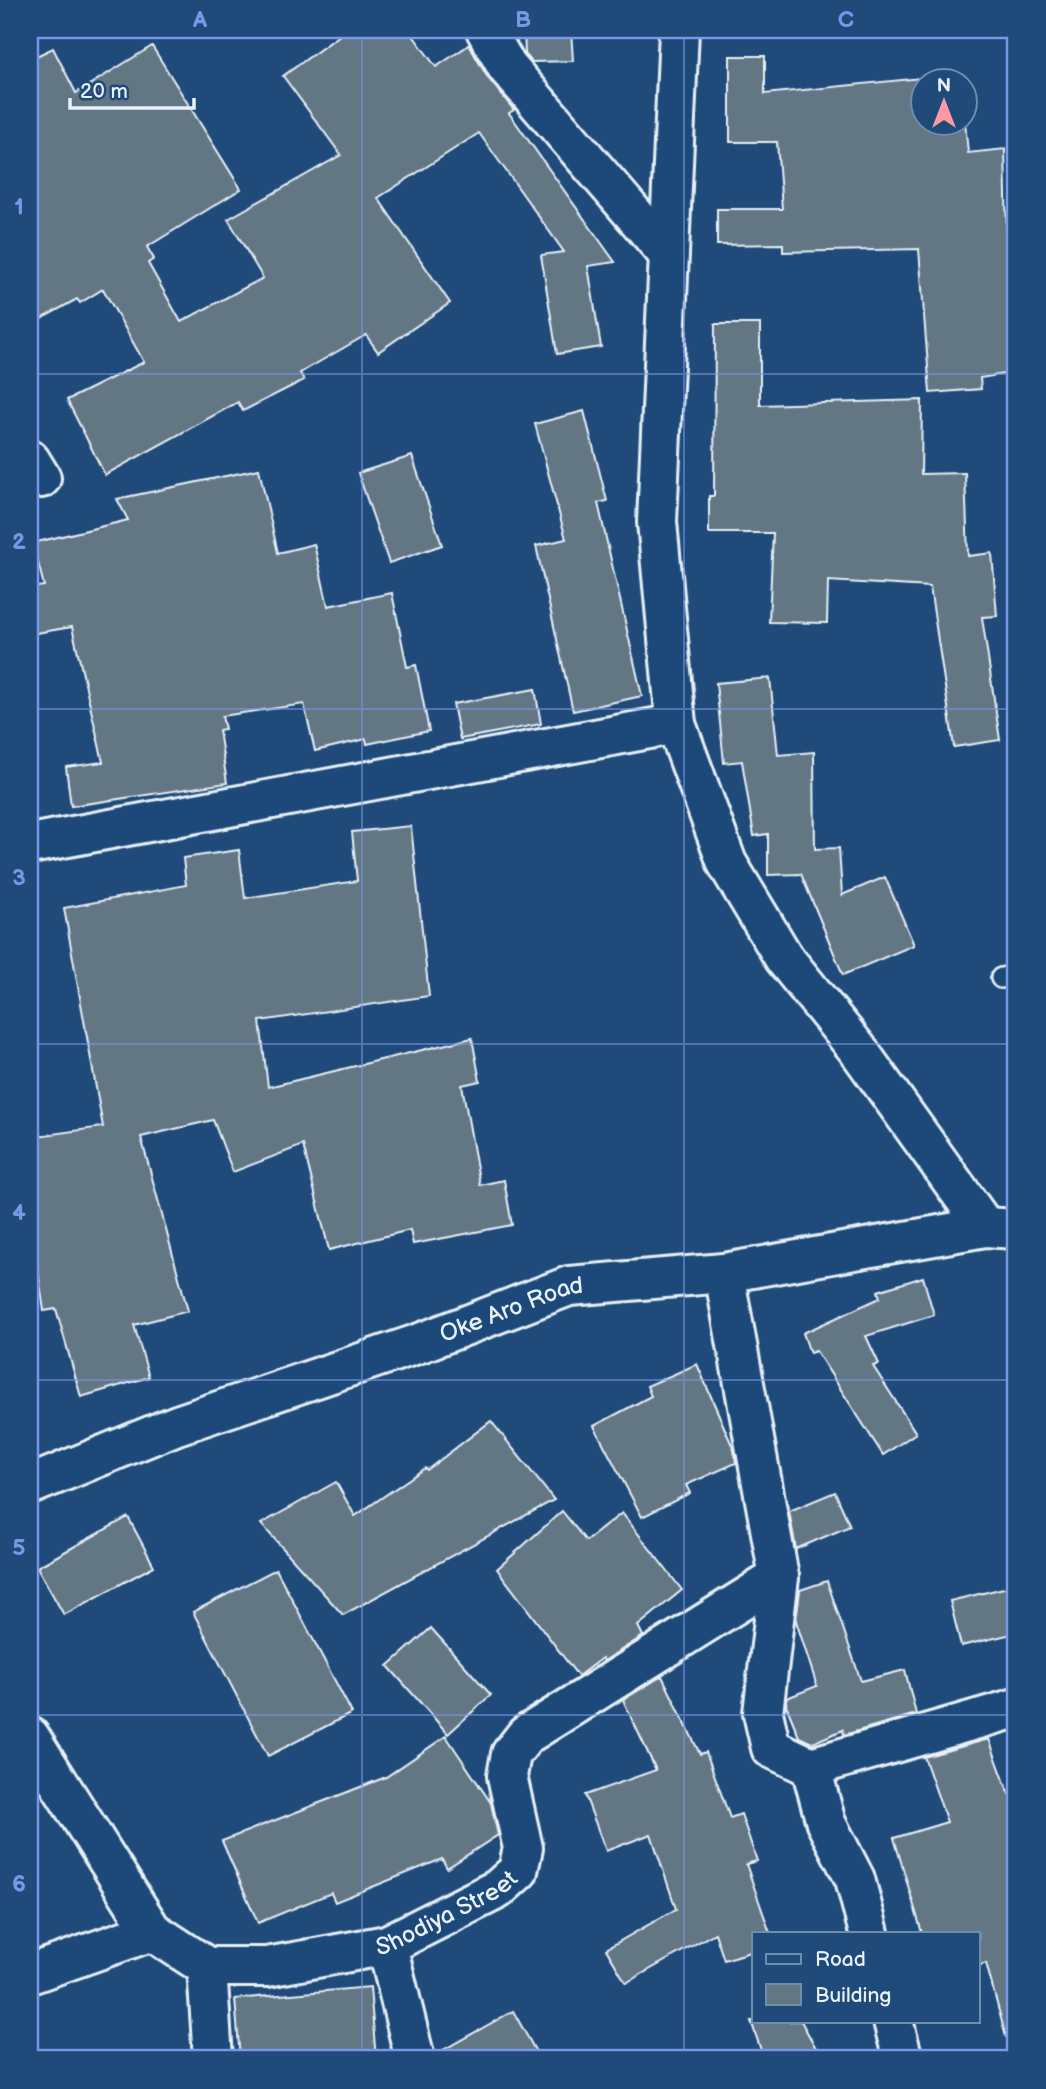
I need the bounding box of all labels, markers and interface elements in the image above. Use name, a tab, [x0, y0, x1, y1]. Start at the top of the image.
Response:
text: A	[192, 6, 208, 34]
text: B	[515, 6, 531, 34]
text: C	[838, 6, 854, 34]
scale bar	[70, 66, 194, 110]
north arrow	[909, 66, 979, 136]
text: N	[937, 75, 951, 98]
text: 20 m	[80, 79, 128, 104]
text: 1	[14, 193, 24, 221]
text: 2	[12, 528, 26, 556]
text: 3	[12, 864, 26, 892]
text: 4	[12, 1199, 26, 1227]
street label: Oke Aro Road	[436, 1271, 584, 1349]
text: 5	[12, 1534, 26, 1562]
street label: Shodiya Street	[373, 1864, 524, 1962]
text: 6	[12, 1870, 26, 1898]
legend	[752, 1932, 979, 2022]
text: Road	[815, 1947, 866, 1972]
text: Building	[815, 1983, 891, 2008]

